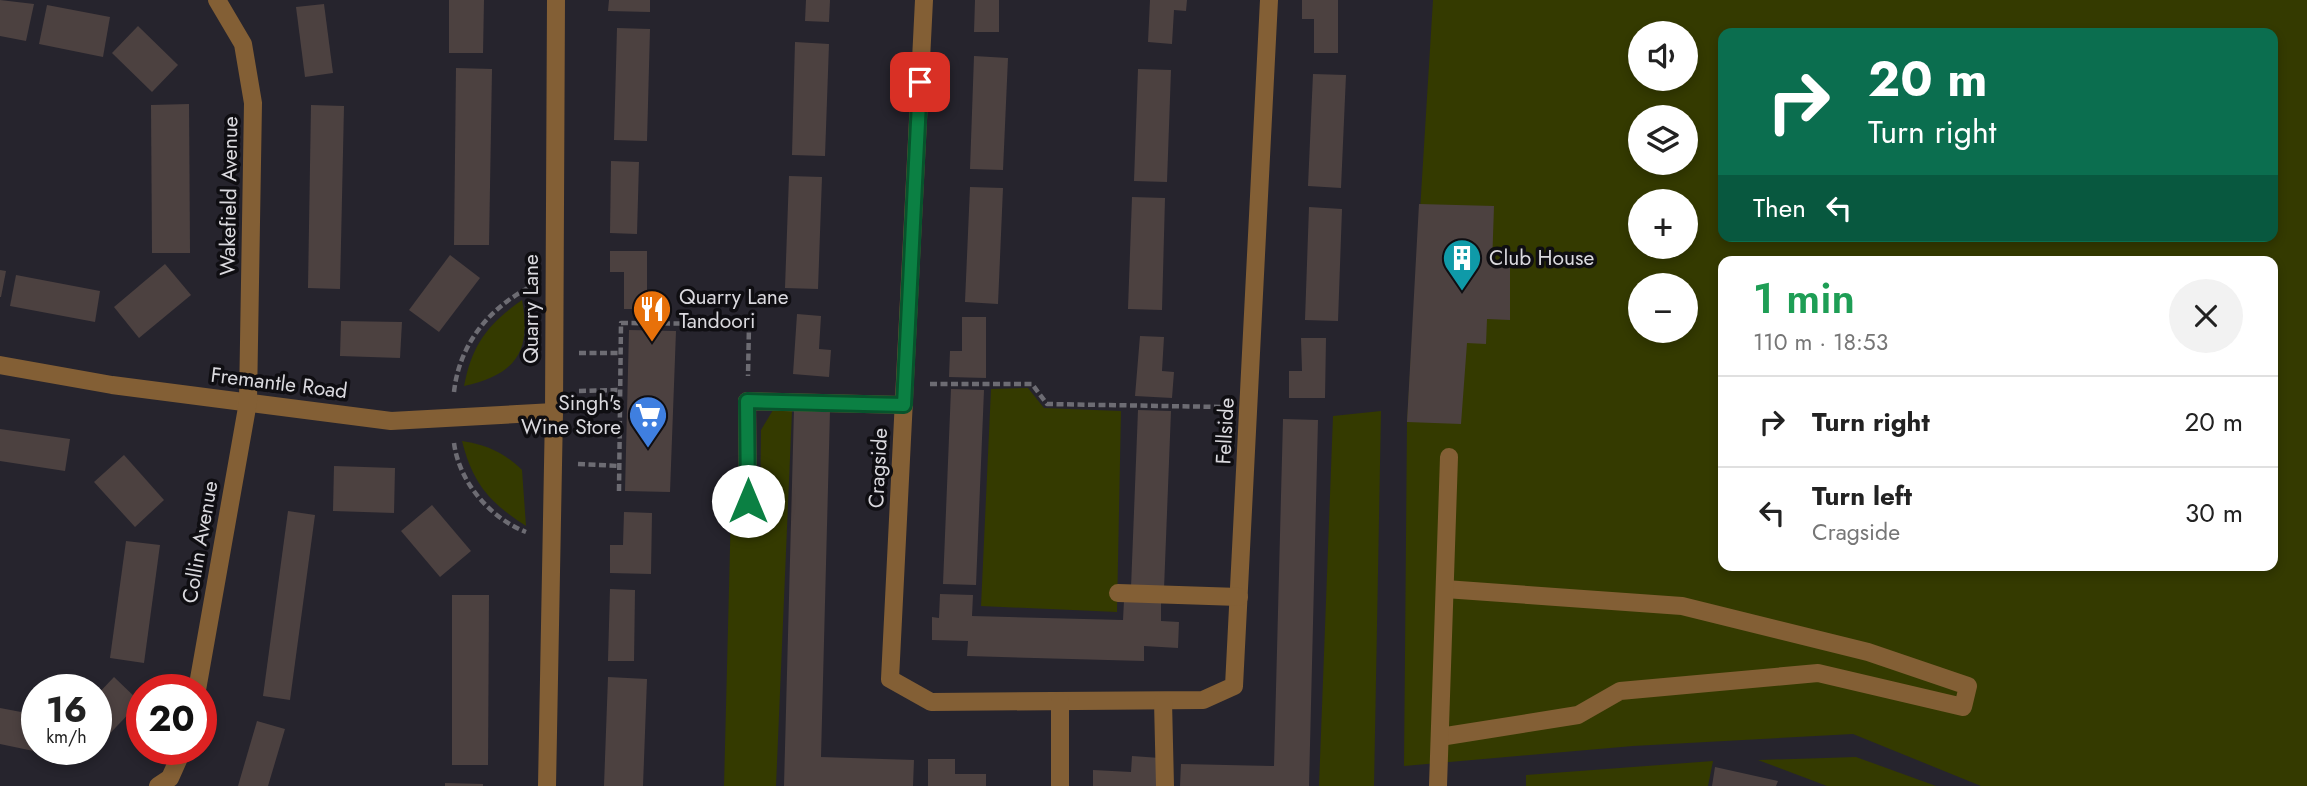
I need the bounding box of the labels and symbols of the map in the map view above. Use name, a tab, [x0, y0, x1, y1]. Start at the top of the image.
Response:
pin	[890, 52, 950, 112]
street label: Wakefield Avenue	[213, 116, 245, 276]
building icon: Club House	[1441, 237, 1483, 292]
place label: Club House	[1489, 243, 1594, 273]
street label: Quarry Lane	[516, 254, 546, 364]
place label: Quarry Lane Tandoori	[679, 282, 789, 336]
restaurant icon: Quarry Lane Tandoori	[631, 288, 673, 343]
street label: Fremantle Road	[209, 360, 349, 406]
place label: Singh's Wine Store	[521, 388, 621, 442]
supermarket icon: Singh's Wine Store	[627, 394, 669, 449]
street label: Fellside	[1208, 397, 1242, 465]
street label: Cragside	[861, 427, 895, 509]
position arrow	[711, 464, 785, 538]
street label: Collin Avenue	[174, 478, 226, 606]
speed limit sign: 20	[126, 674, 217, 765]

